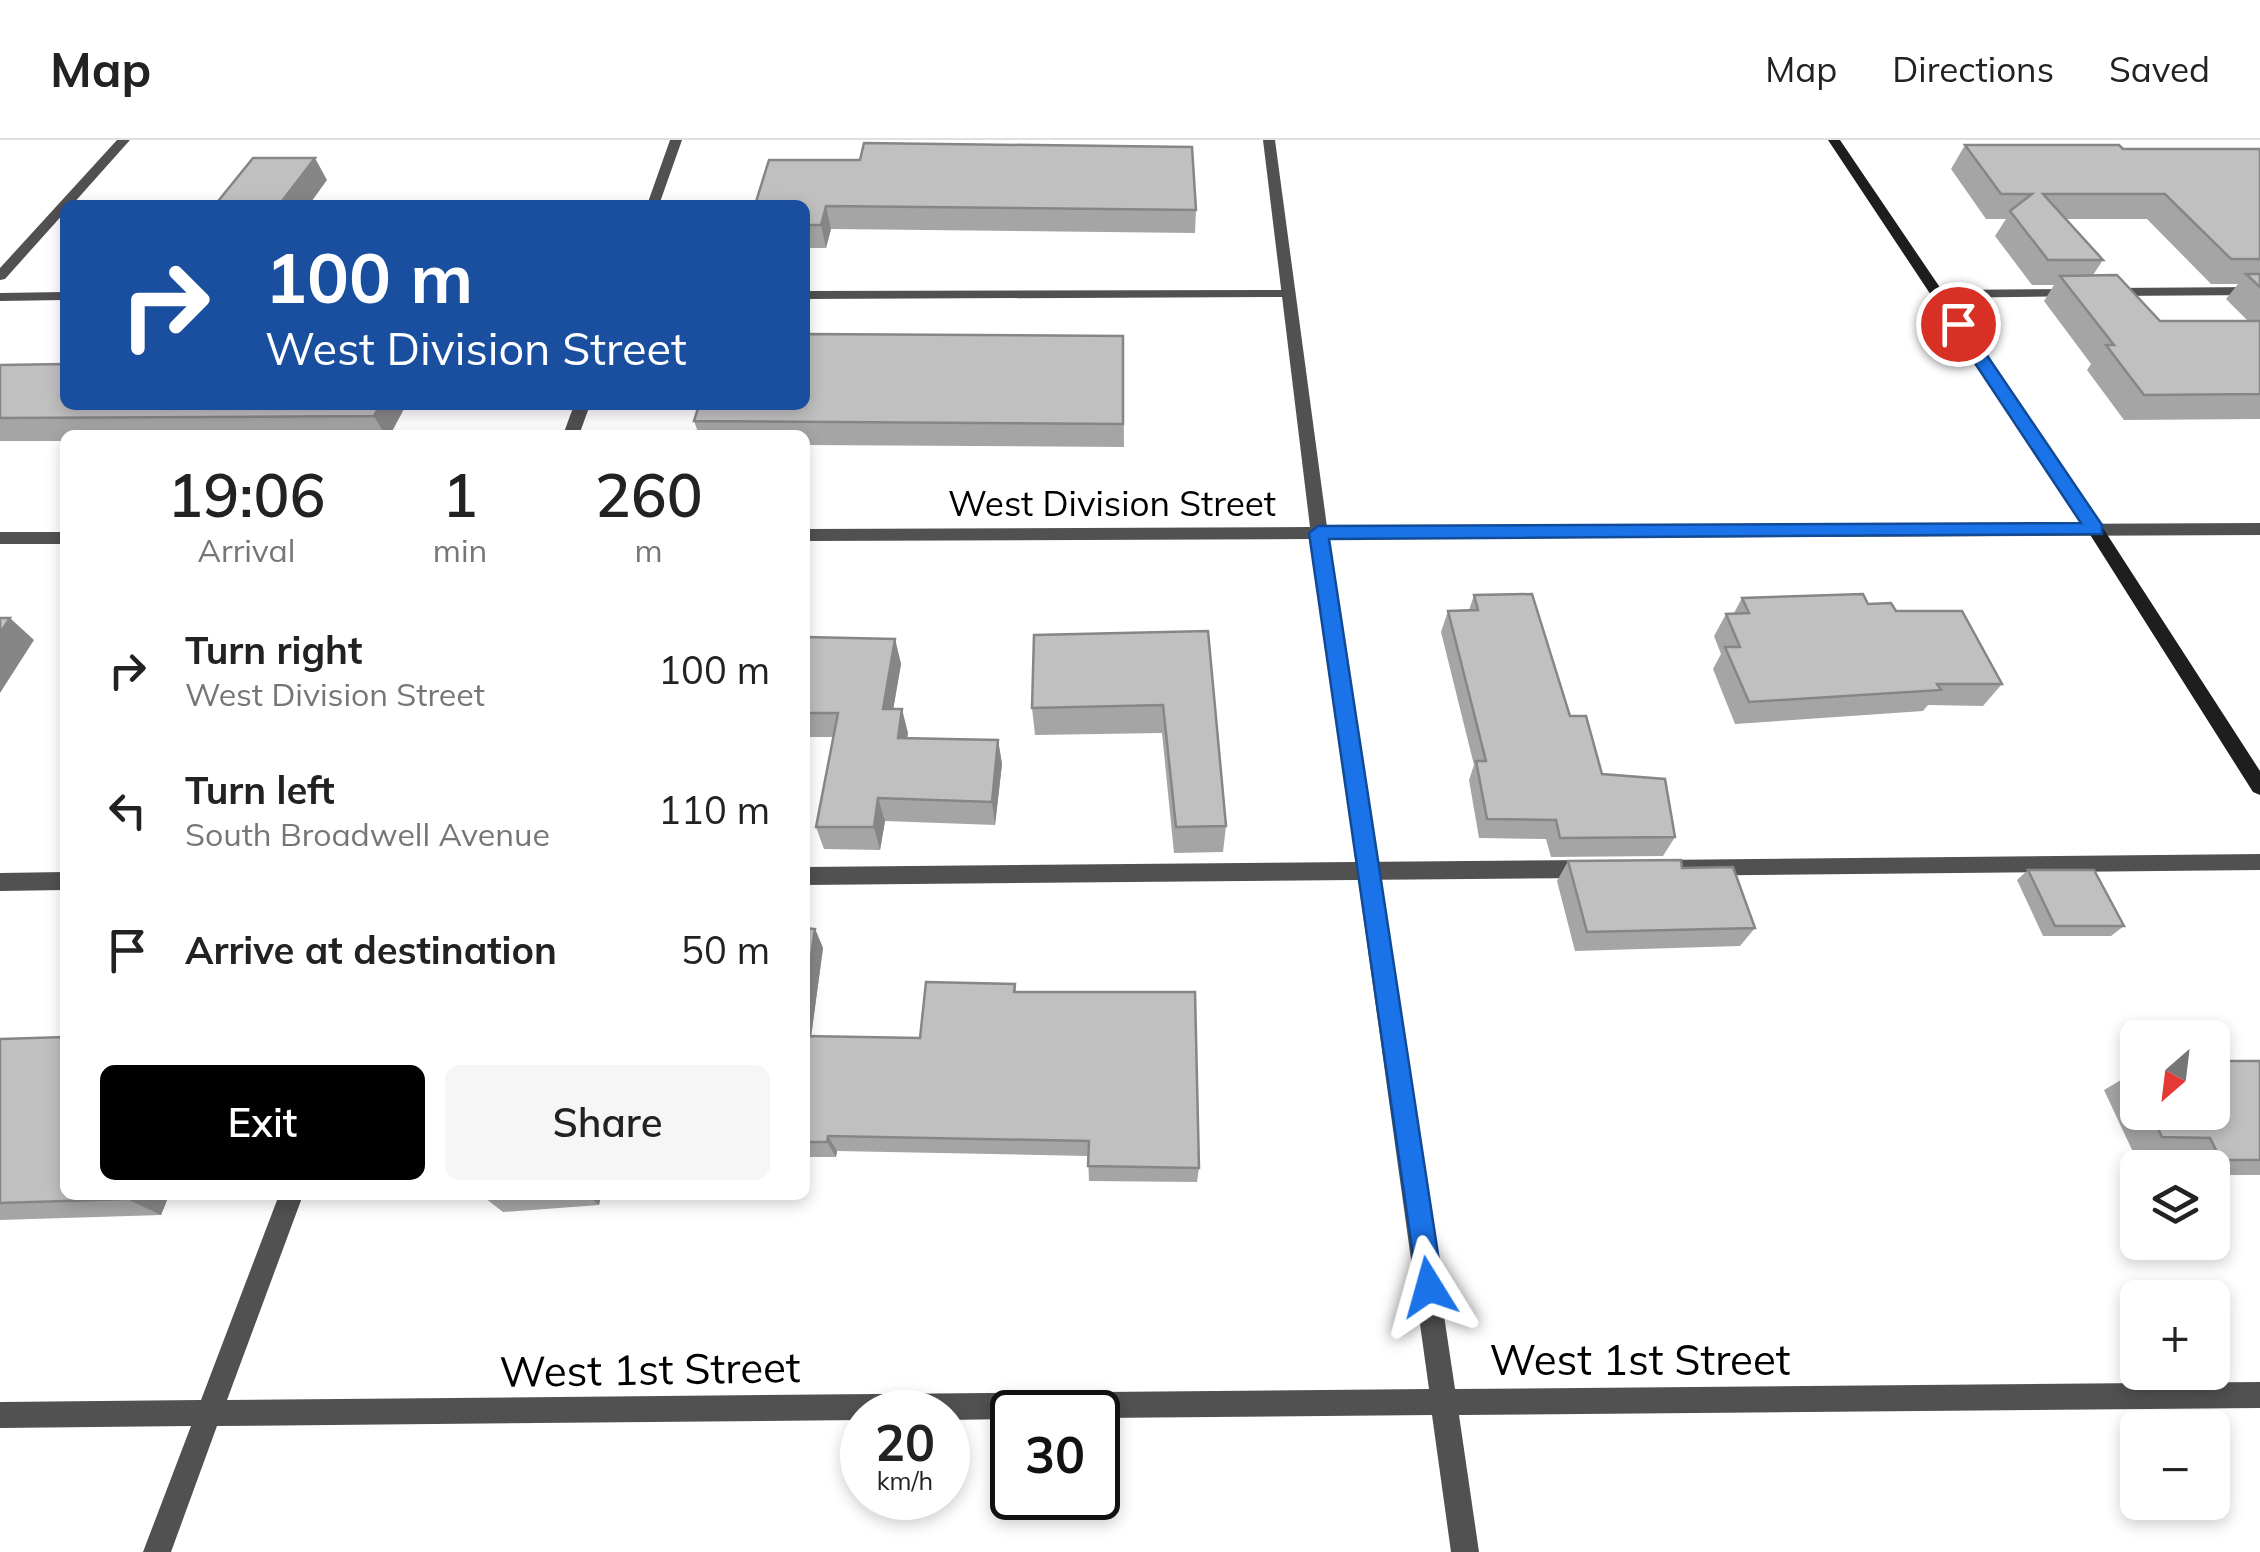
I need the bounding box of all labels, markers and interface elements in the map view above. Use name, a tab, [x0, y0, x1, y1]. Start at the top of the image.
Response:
text: Map	[50, 39, 151, 99]
text: Map	[1765, 47, 1837, 91]
text: Directions	[1892, 47, 2054, 91]
text: Saved	[2109, 47, 2210, 91]
text: 100 m	[265, 233, 473, 321]
icon: right	[100, 240, 230, 370]
pin	[1916, 282, 2001, 367]
icon: arrive	[1931, 297, 1986, 352]
text: West Division Street	[265, 320, 687, 376]
text: 19:06	[167, 457, 326, 532]
text: 1	[442, 457, 478, 532]
text: 260	[595, 457, 703, 532]
street label: West Division Street	[948, 481, 1276, 525]
text: Arrival	[198, 530, 295, 570]
text: min	[433, 530, 487, 570]
text: m	[635, 530, 663, 570]
text: Turn right	[185, 626, 362, 674]
icon: right	[100, 643, 155, 698]
text: 100 m	[658, 646, 770, 694]
text: West Division Street	[185, 674, 485, 714]
text: Turn left	[185, 766, 335, 814]
icon: left	[100, 783, 155, 838]
text: 110 m	[658, 786, 770, 834]
text: South Broadwell Avenue	[185, 814, 550, 854]
icon: arrive	[100, 923, 155, 978]
text: Arrive at destination	[185, 926, 557, 974]
text: 50 m	[681, 926, 770, 974]
north arrow	[2120, 1020, 2230, 1130]
map controls	[2120, 1020, 2230, 1520]
button: Exit	[100, 1065, 425, 1180]
button: Share	[445, 1065, 770, 1180]
button: layers	[2120, 1150, 2230, 1260]
position arrow	[1377, 1235, 1481, 1339]
button: +	[2120, 1280, 2230, 1390]
street label: West 1st Street	[1490, 1333, 1791, 1386]
street label: West 1st Street	[499, 1340, 801, 1398]
speed limit sign: 30	[990, 1390, 1120, 1520]
button: −	[2120, 1410, 2230, 1520]
text: 20	[875, 1411, 935, 1474]
text: km/h	[877, 1465, 933, 1496]

